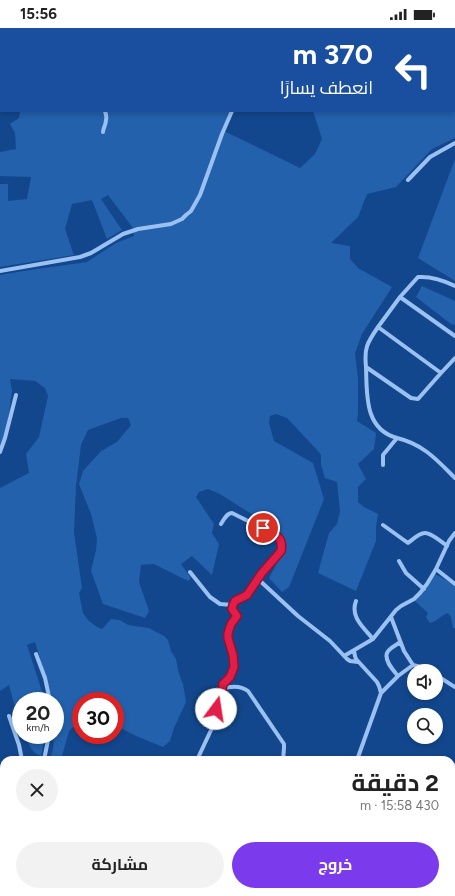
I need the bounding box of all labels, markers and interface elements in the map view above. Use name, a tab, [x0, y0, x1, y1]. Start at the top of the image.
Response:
text: 15:56	[20, 5, 57, 23]
text: 370 m	[293, 37, 373, 71]
icon: left	[387, 44, 439, 96]
text: انعطف يسارًا	[280, 77, 373, 99]
pin	[246, 511, 280, 545]
icon: arrive	[252, 517, 274, 539]
map controls	[407, 664, 443, 744]
button: sound	[407, 664, 443, 700]
position arrow	[195, 688, 237, 730]
speed limit sign: 30	[72, 692, 124, 744]
text: 20	[26, 701, 50, 725]
button: search	[407, 708, 443, 744]
text: km/h	[27, 721, 49, 734]
text: 2 دقيقة	[352, 768, 439, 797]
button: close	[16, 769, 58, 811]
text: 430 m · 15:58	[360, 798, 439, 813]
button: مشاركة	[16, 842, 224, 888]
button: خروج	[232, 842, 439, 888]

